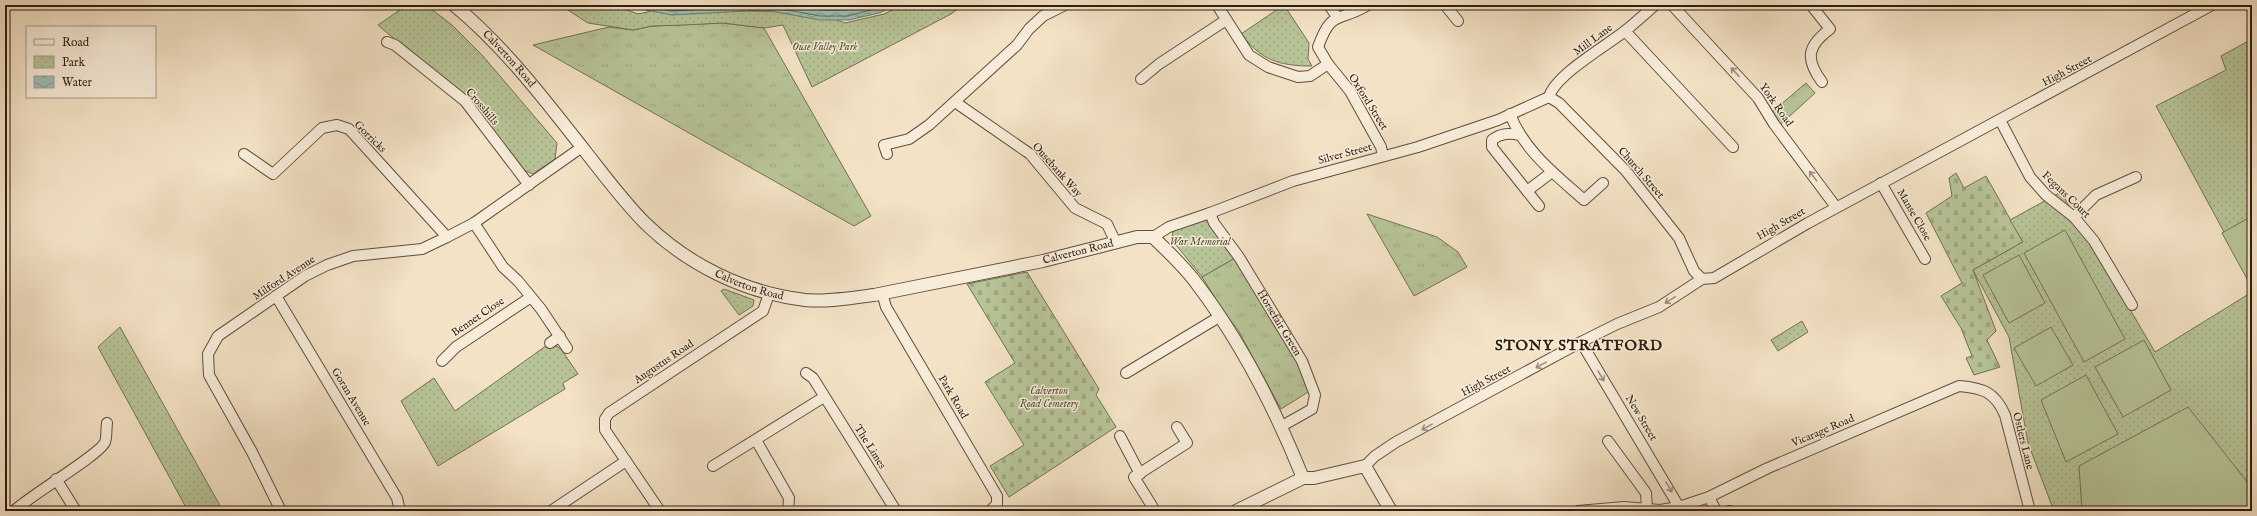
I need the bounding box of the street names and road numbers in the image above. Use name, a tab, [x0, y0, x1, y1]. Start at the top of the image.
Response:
street label: Mill Lane	[1571, 21, 1615, 59]
street label: Calverton Road	[479, 27, 538, 90]
street label: High Street	[2040, 52, 2094, 90]
street label: Oxford Street	[1345, 71, 1391, 133]
street label: York Road	[1756, 81, 1796, 130]
street label: Crosshills	[462, 86, 502, 129]
street label: Gorricks	[351, 118, 389, 156]
street label: Ousebank Way	[1029, 140, 1085, 201]
street label: Silver Street	[1317, 140, 1374, 168]
street label: Church Street	[1615, 144, 1667, 202]
street label: Fegans Court	[2039, 168, 2093, 222]
street label: Manse Close	[1893, 186, 1935, 244]
street label: High Street	[1754, 204, 1808, 244]
street label: Calverton Road	[1041, 236, 1115, 268]
street label: Milford Avenue	[250, 253, 318, 303]
street label: Calverton Road	[712, 267, 785, 303]
street label: Horsefair Green	[1253, 287, 1304, 359]
street label: Bennet Close	[449, 294, 507, 340]
street label: Augustus Road	[631, 337, 697, 388]
street label: High Street	[1459, 362, 1513, 400]
street label: Goran Avenue	[328, 365, 374, 429]
street label: Park Road	[935, 373, 971, 421]
street label: New Street	[1622, 392, 1660, 444]
street label: Vicarage Road	[1789, 411, 1857, 451]
street label: Ostlers Lane	[2009, 411, 2037, 471]
street label: The Limes	[851, 422, 889, 472]

